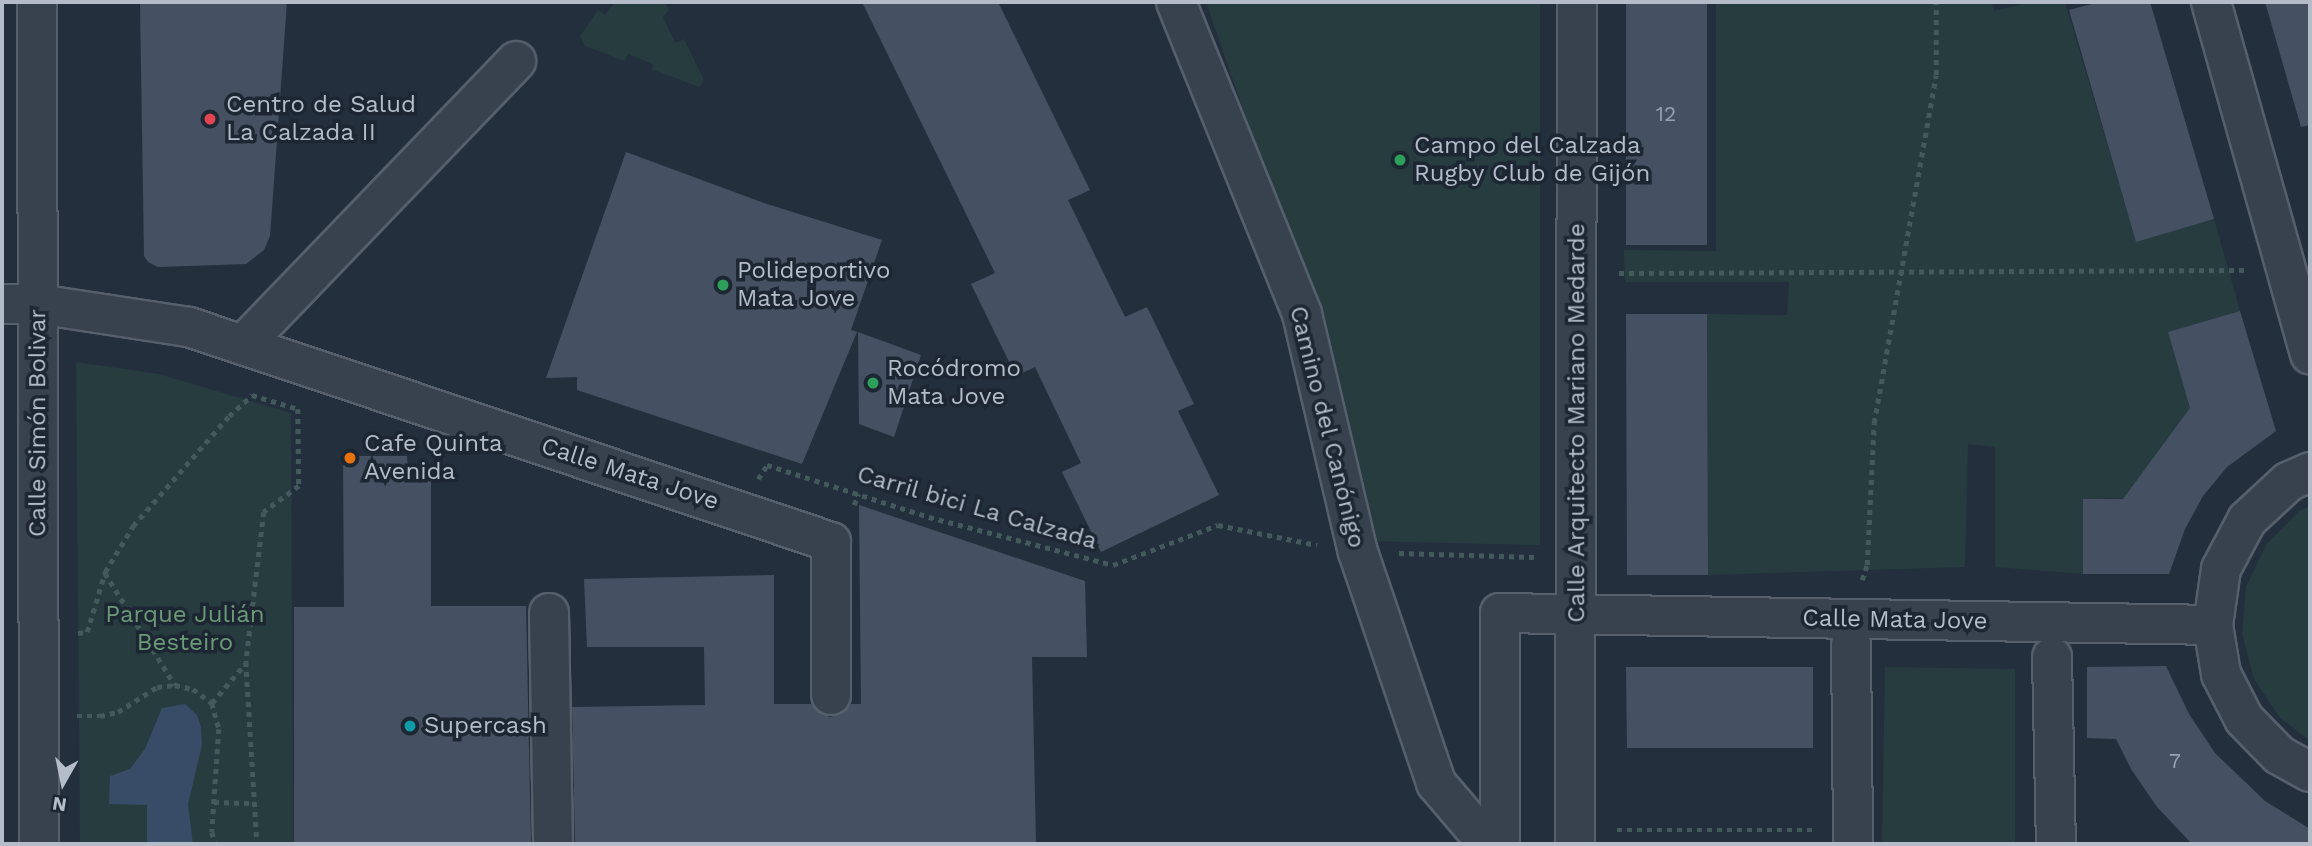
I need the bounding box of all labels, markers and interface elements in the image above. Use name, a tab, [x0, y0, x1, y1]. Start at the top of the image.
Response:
place label: Centro de Salud La Calzada II	[226, 91, 416, 147]
house number: 12	[1656, 101, 1676, 127]
marker: Centro de Salud La Calzada II	[200, 109, 220, 129]
place label: Campo del Calzada Rugby Club de Gijón	[1414, 132, 1651, 188]
marker: Campo del Calzada Rugby Club de Gijón	[1392, 152, 1408, 168]
street label: Calle Arquitecto Mariano Medarde	[1563, 223, 1591, 623]
place label: Polideportivo Mata Jove	[737, 257, 890, 313]
marker: Polideportivo Mata Jove	[715, 277, 731, 293]
street label: Camino del Canónigo	[1283, 303, 1371, 551]
street label: Calle Simón Bolivar	[24, 309, 52, 537]
place label: Rocódromo Mata Jove	[887, 355, 1021, 411]
marker: Rocódromo Mata Jove	[865, 375, 881, 391]
place label: Cafe Quinta Avenida	[364, 430, 503, 486]
street label: Calle Mata Jove	[537, 432, 723, 516]
marker: Cafe Quinta Avenida	[342, 450, 358, 466]
street label: Carril bici La Calzada	[853, 460, 1101, 556]
park label: Parque Julián Besteiro	[105, 601, 265, 657]
street label: Calle Mata Jove	[1802, 604, 1988, 636]
place label: Supercash	[424, 712, 547, 740]
marker: Supercash	[402, 718, 418, 734]
north arrow	[28, 748, 98, 818]
house number: 7	[2169, 748, 2181, 774]
text: N	[51, 792, 68, 817]

